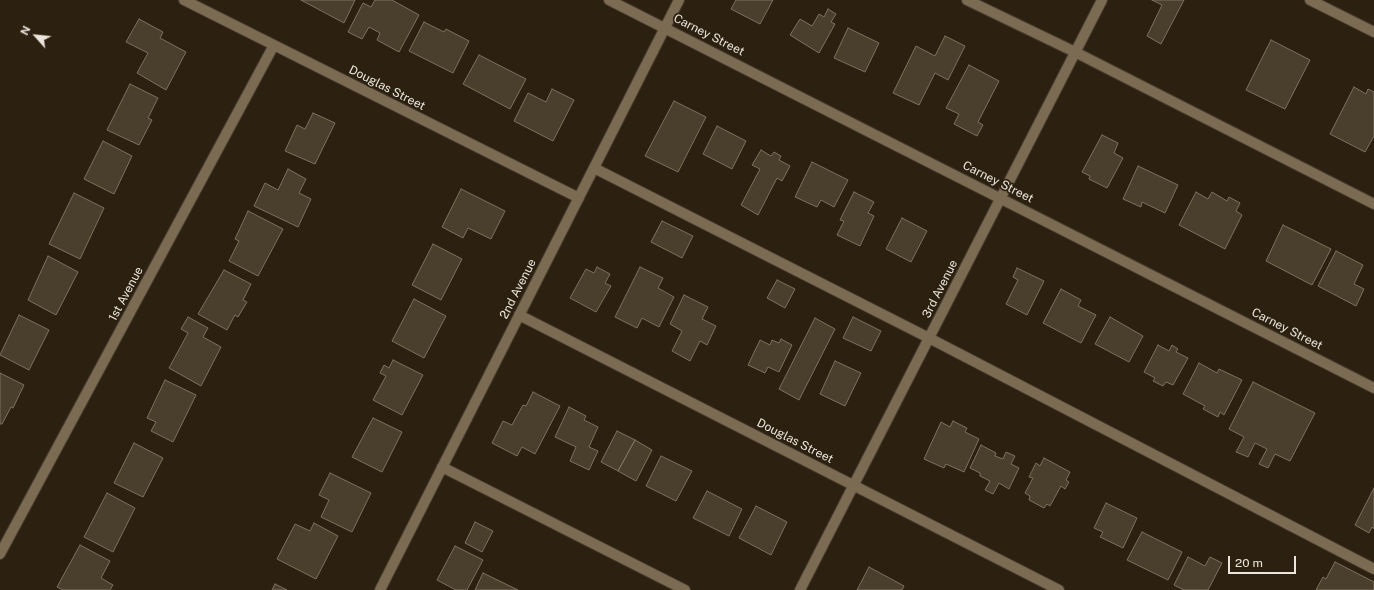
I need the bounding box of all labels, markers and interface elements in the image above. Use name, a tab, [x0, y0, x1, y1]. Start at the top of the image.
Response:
street label: Carney Street	[671, 11, 747, 59]
north arrow	[16, 16, 56, 56]
text: N	[18, 24, 33, 37]
street label: Douglas Street	[346, 63, 428, 113]
street label: Carney Street	[960, 158, 1036, 206]
street label: 2nd Avenue	[497, 257, 539, 321]
street label: 3rd Avenue	[919, 257, 961, 321]
street label: 1st Avenue	[106, 264, 146, 324]
street label: Carney Street	[1249, 305, 1325, 353]
street label: Douglas Street	[754, 416, 836, 466]
scale bar	[1230, 548, 1298, 574]
text: 20 m	[1235, 556, 1263, 570]

